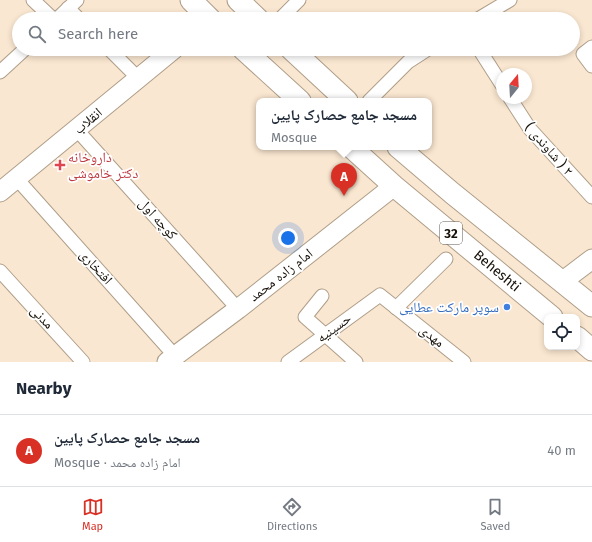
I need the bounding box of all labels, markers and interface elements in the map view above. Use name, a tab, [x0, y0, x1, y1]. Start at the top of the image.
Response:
search box	[12, 12, 580, 56]
icon: search	[26, 23, 48, 45]
text: Search here	[58, 25, 138, 43]
north arrow	[496, 68, 532, 104]
popup	[256, 98, 432, 150]
street label: انقلاب	[70, 104, 106, 138]
text: مسجد جامع حصارک پایین	[271, 106, 417, 124]
street label: ( شاوندی ) ۲	[521, 119, 577, 179]
text: Mosque	[271, 130, 317, 145]
place label: داروخانه دکتر خاموشی	[68, 149, 138, 182]
marker: داروخانه دکتر خاموشی	[55, 160, 65, 170]
pin: A	[331, 163, 357, 196]
street label: کوچه اول	[135, 195, 181, 243]
road number: 32	[440, 222, 462, 244]
your location	[278, 228, 298, 248]
street label: امام زاده محمد	[246, 245, 317, 306]
street label: افتخاری	[76, 246, 116, 288]
street label: Beheshti	[470, 247, 524, 295]
place label: سوپر مارکت عطایی	[399, 299, 499, 316]
street label: مدنی	[27, 302, 57, 332]
marker: سوپر مارکت عطایی	[502, 302, 512, 312]
street label: حسینیه	[313, 310, 355, 346]
map controls	[544, 314, 580, 350]
button: locate	[544, 314, 580, 350]
street label: مهدی	[416, 321, 448, 351]
text: Nearby	[16, 378, 71, 399]
text: مسجد جامع حصارک پایین	[54, 429, 200, 447]
text: A	[25, 443, 33, 458]
text: 40 m	[547, 443, 576, 458]
text: Mosque · امام زاده محمد	[54, 455, 181, 470]
tab: Map	[82, 496, 104, 533]
tab: Directions	[267, 496, 317, 533]
tab: Saved	[481, 496, 510, 533]

